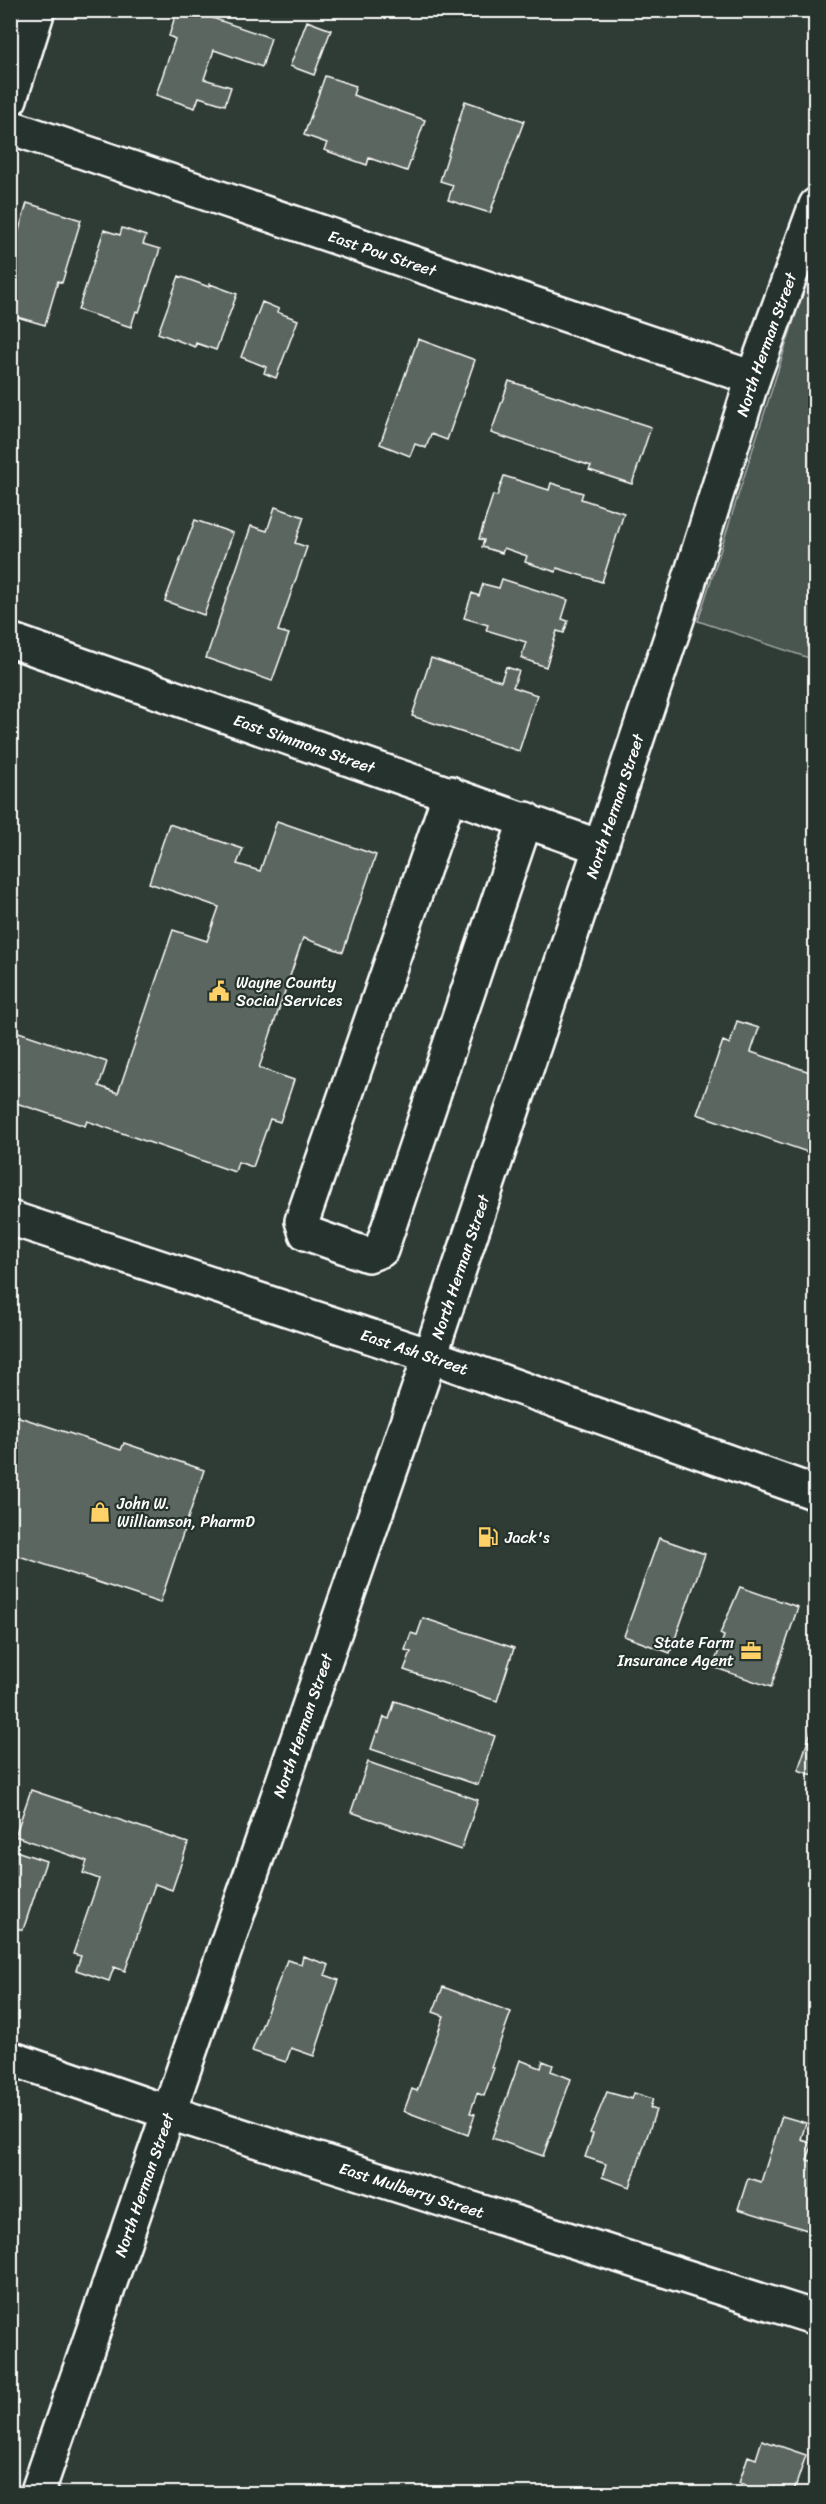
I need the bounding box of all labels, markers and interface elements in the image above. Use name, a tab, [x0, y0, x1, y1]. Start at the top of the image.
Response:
street label: East Pou Street	[324, 221, 441, 285]
street label: North Herman Street	[727, 268, 805, 420]
street label: East Simmons Street	[230, 705, 380, 782]
street label: North Herman Street	[577, 729, 652, 882]
place label: Wayne County Social Services	[236, 968, 343, 1015]
public building icon: Wayne County Social Services	[207, 979, 231, 1003]
street label: North Herman Street	[422, 1190, 498, 1343]
street label: East Ash Street	[357, 1320, 473, 1383]
place label: John W. Williamson, PharmD	[116, 1489, 255, 1536]
shop icon: John W. Williamson, PharmD	[88, 1500, 112, 1524]
place label: Jack's	[504, 1523, 550, 1552]
fuel station icon: Jack's	[476, 1525, 500, 1549]
place label: State Farm Insurance Agent	[617, 1628, 734, 1675]
office icon: State Farm Insurance Agent	[739, 1639, 763, 1663]
street label: North Herman Street	[264, 1649, 341, 1802]
street label: North Herman Street	[105, 2108, 182, 2261]
street label: East Mulberry Street	[336, 2153, 488, 2226]

